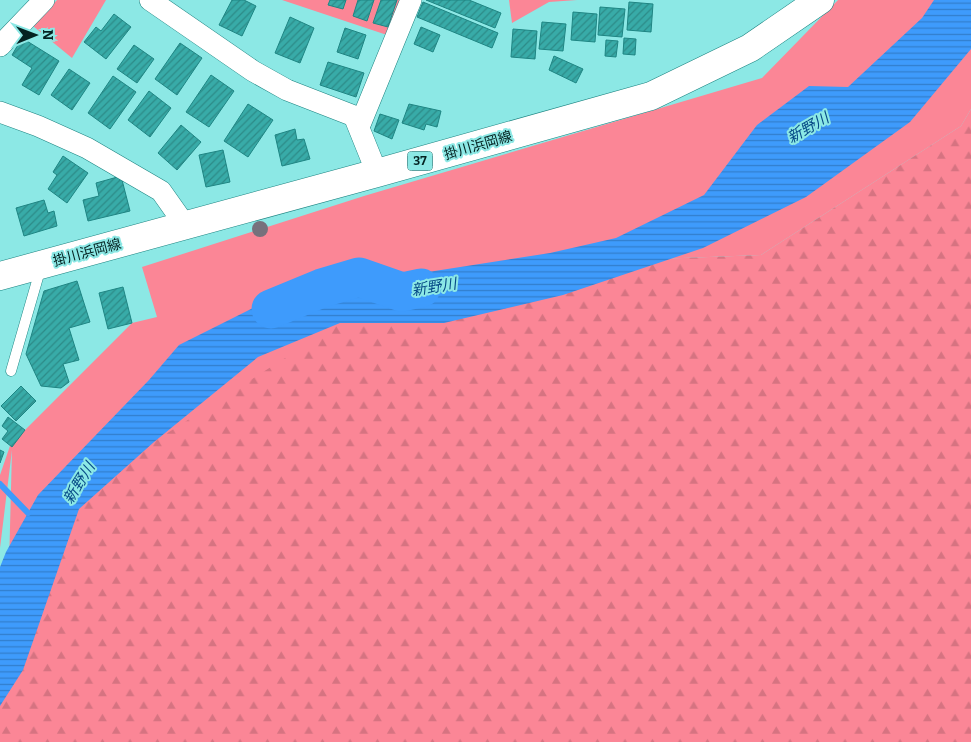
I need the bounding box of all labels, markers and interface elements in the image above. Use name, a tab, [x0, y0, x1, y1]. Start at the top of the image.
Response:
north arrow	[10, 10, 60, 60]
text: N	[39, 29, 56, 41]
water label: 新野川	[784, 108, 834, 147]
street label: 掛川浜岡線	[442, 128, 514, 163]
road number: 37	[408, 152, 432, 170]
street label: 掛川浜岡線	[51, 235, 123, 270]
water label: 新野川	[410, 274, 460, 299]
water label: 新野川	[59, 457, 100, 507]

